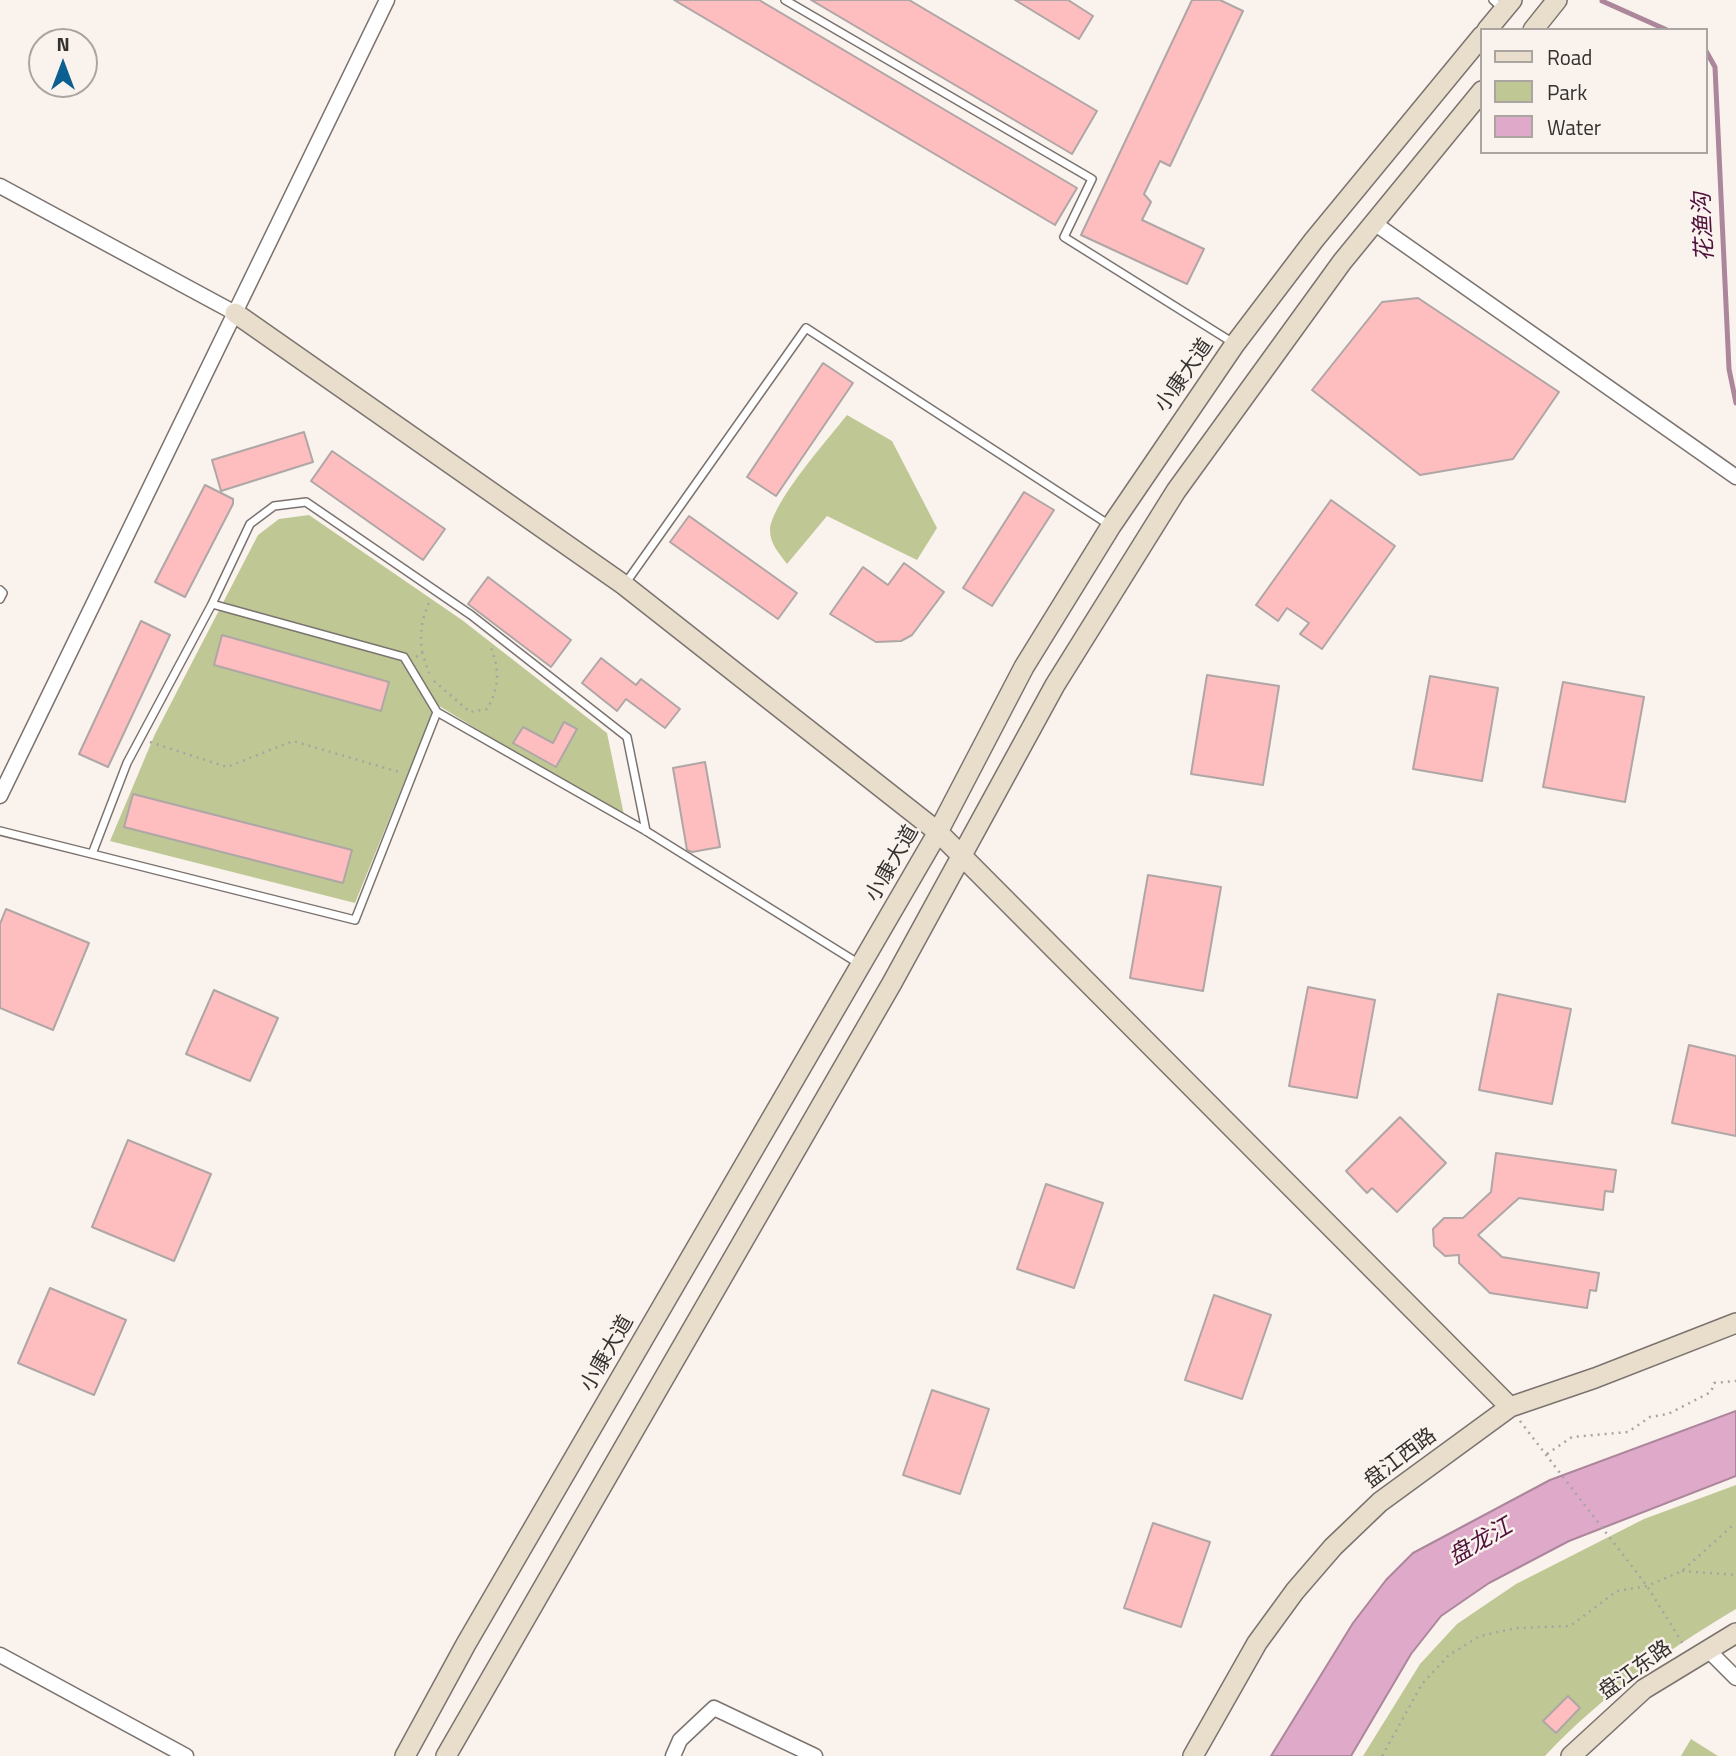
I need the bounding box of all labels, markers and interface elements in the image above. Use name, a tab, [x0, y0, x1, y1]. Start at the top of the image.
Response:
north arrow	[28, 28, 98, 98]
legend	[1480, 28, 1708, 154]
text: N	[56, 29, 70, 58]
text: Road	[1547, 41, 1592, 73]
text: Park	[1547, 76, 1587, 108]
text: Water	[1547, 111, 1601, 143]
water label: 花渔沟	[1689, 192, 1721, 262]
street label: 小康大道	[1151, 334, 1219, 418]
street label: 小康大道	[861, 821, 925, 907]
street label: 小康大道	[576, 1311, 640, 1397]
street label: 盘江西路	[1360, 1424, 1442, 1494]
water label: 盘龙江	[1444, 1514, 1518, 1572]
street label: 盘江东路	[1595, 1636, 1677, 1706]

